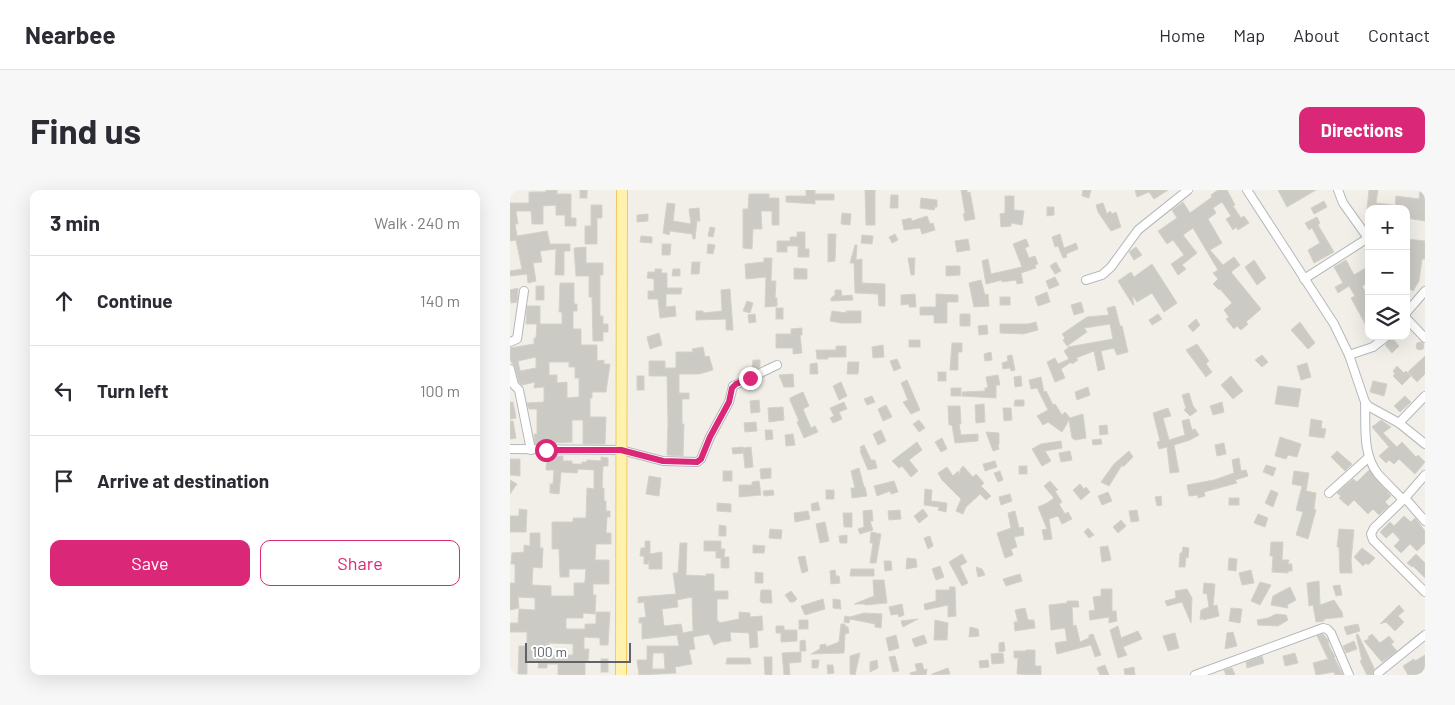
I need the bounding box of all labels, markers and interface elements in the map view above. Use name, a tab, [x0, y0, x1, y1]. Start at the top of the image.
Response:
text: Nearbee	[25, 20, 116, 49]
text: Home	[1159, 24, 1205, 46]
text: Map	[1233, 24, 1265, 46]
text: About	[1293, 24, 1340, 46]
text: Contact	[1368, 24, 1430, 46]
button: Directions	[1299, 107, 1425, 153]
text: Find us	[30, 109, 141, 151]
map controls	[1365, 205, 1410, 340]
button: +	[1365, 205, 1410, 250]
text: 3 min	[50, 210, 100, 235]
text: Walk · 240 m	[374, 213, 460, 232]
button: −	[1365, 250, 1410, 295]
icon: ahead	[50, 287, 78, 315]
text: Continue	[97, 289, 173, 312]
text: 140 m	[420, 291, 460, 310]
button: layers	[1365, 295, 1410, 340]
route end	[739, 367, 762, 390]
icon: left	[50, 377, 78, 405]
text: Turn left	[97, 379, 168, 402]
text: 100 m	[420, 381, 460, 400]
route start	[535, 439, 558, 462]
icon: arrive	[50, 467, 78, 495]
text: Arrive at destination	[97, 469, 269, 492]
button: Save	[50, 540, 250, 586]
button: Share	[260, 540, 460, 586]
scale bar	[525, 640, 631, 663]
text: 100 m	[532, 643, 567, 660]

